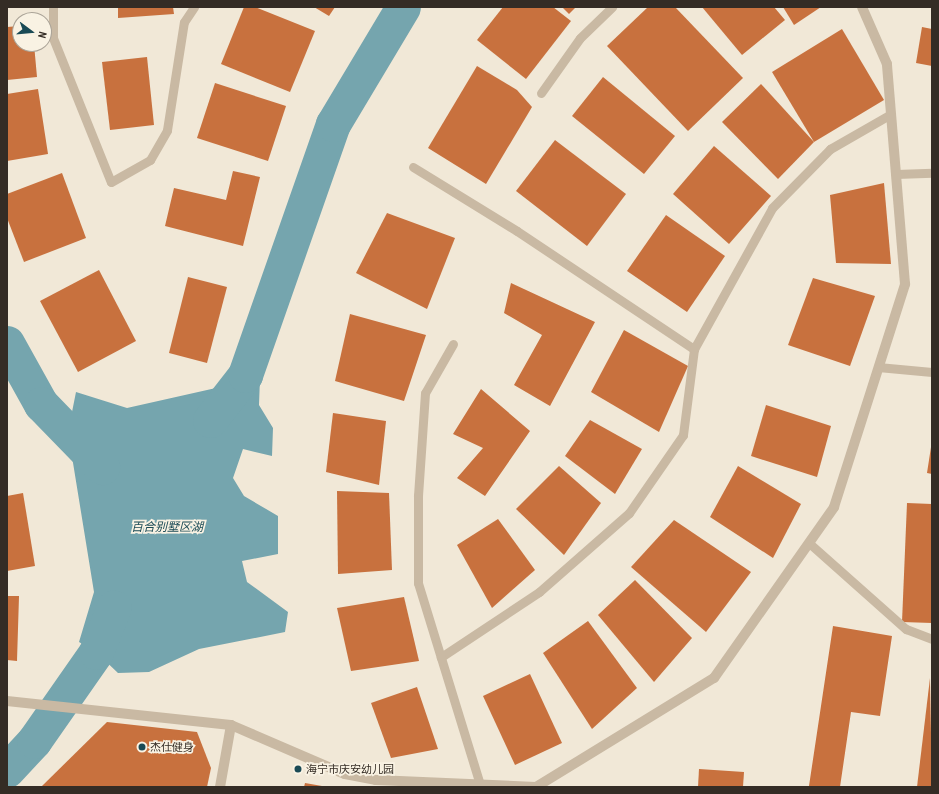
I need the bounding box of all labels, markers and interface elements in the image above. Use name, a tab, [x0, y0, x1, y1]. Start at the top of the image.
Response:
north arrow	[12, 12, 52, 52]
text: N	[35, 30, 50, 40]
water label: 百合别墅区湖	[131, 520, 203, 534]
place label: 杰仕健身	[150, 740, 194, 754]
marker: 杰仕健身	[137, 742, 147, 752]
place label: 海宁市庆安幼儿园	[306, 762, 394, 776]
marker: 海宁市庆安幼儿园	[293, 764, 303, 774]

